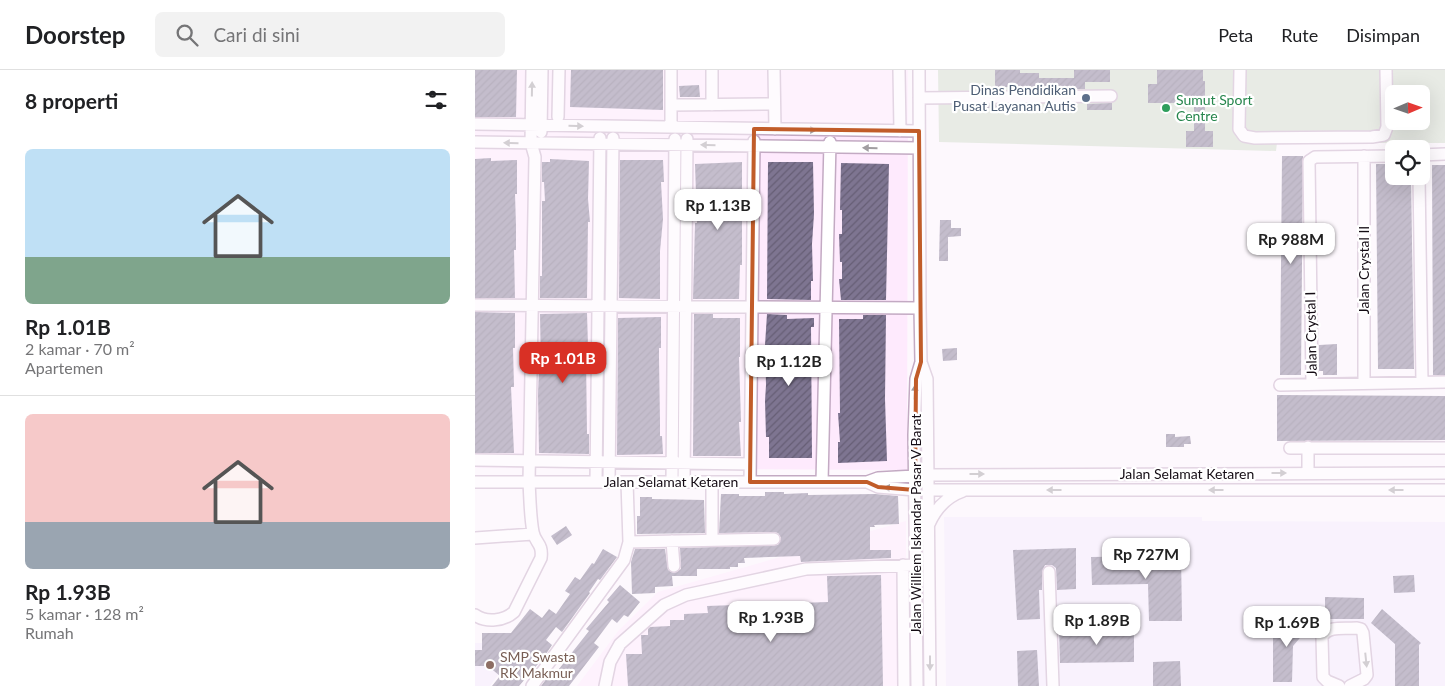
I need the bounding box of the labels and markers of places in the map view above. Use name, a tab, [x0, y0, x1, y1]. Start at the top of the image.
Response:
place label: Dinas Pendidikan Pusat Layanan Autis	[953, 81, 1076, 114]
place label: Sumut Sport Centre	[1176, 91, 1253, 124]
marker: Dinas Pendidikan Pusat Layanan Autis	[1080, 92, 1092, 104]
marker: Sumut Sport Centre	[1160, 102, 1172, 114]
pin: Rp 1.13B	[666, 189, 770, 231]
pin: Rp 988M	[1245, 222, 1337, 265]
pin: Rp 1.01B	[511, 342, 615, 384]
pin: Rp 1.12B	[737, 344, 841, 387]
pin: Rp 727M	[1100, 538, 1192, 580]
pin: Rp 1.93B	[719, 600, 823, 643]
pin: Rp 1.89B	[1045, 604, 1149, 646]
pin: Rp 1.69B	[1235, 606, 1339, 648]
place label: SMP Swasta RK Makmur	[500, 648, 576, 681]
marker: SMP Swasta RK Makmur	[484, 659, 496, 671]

